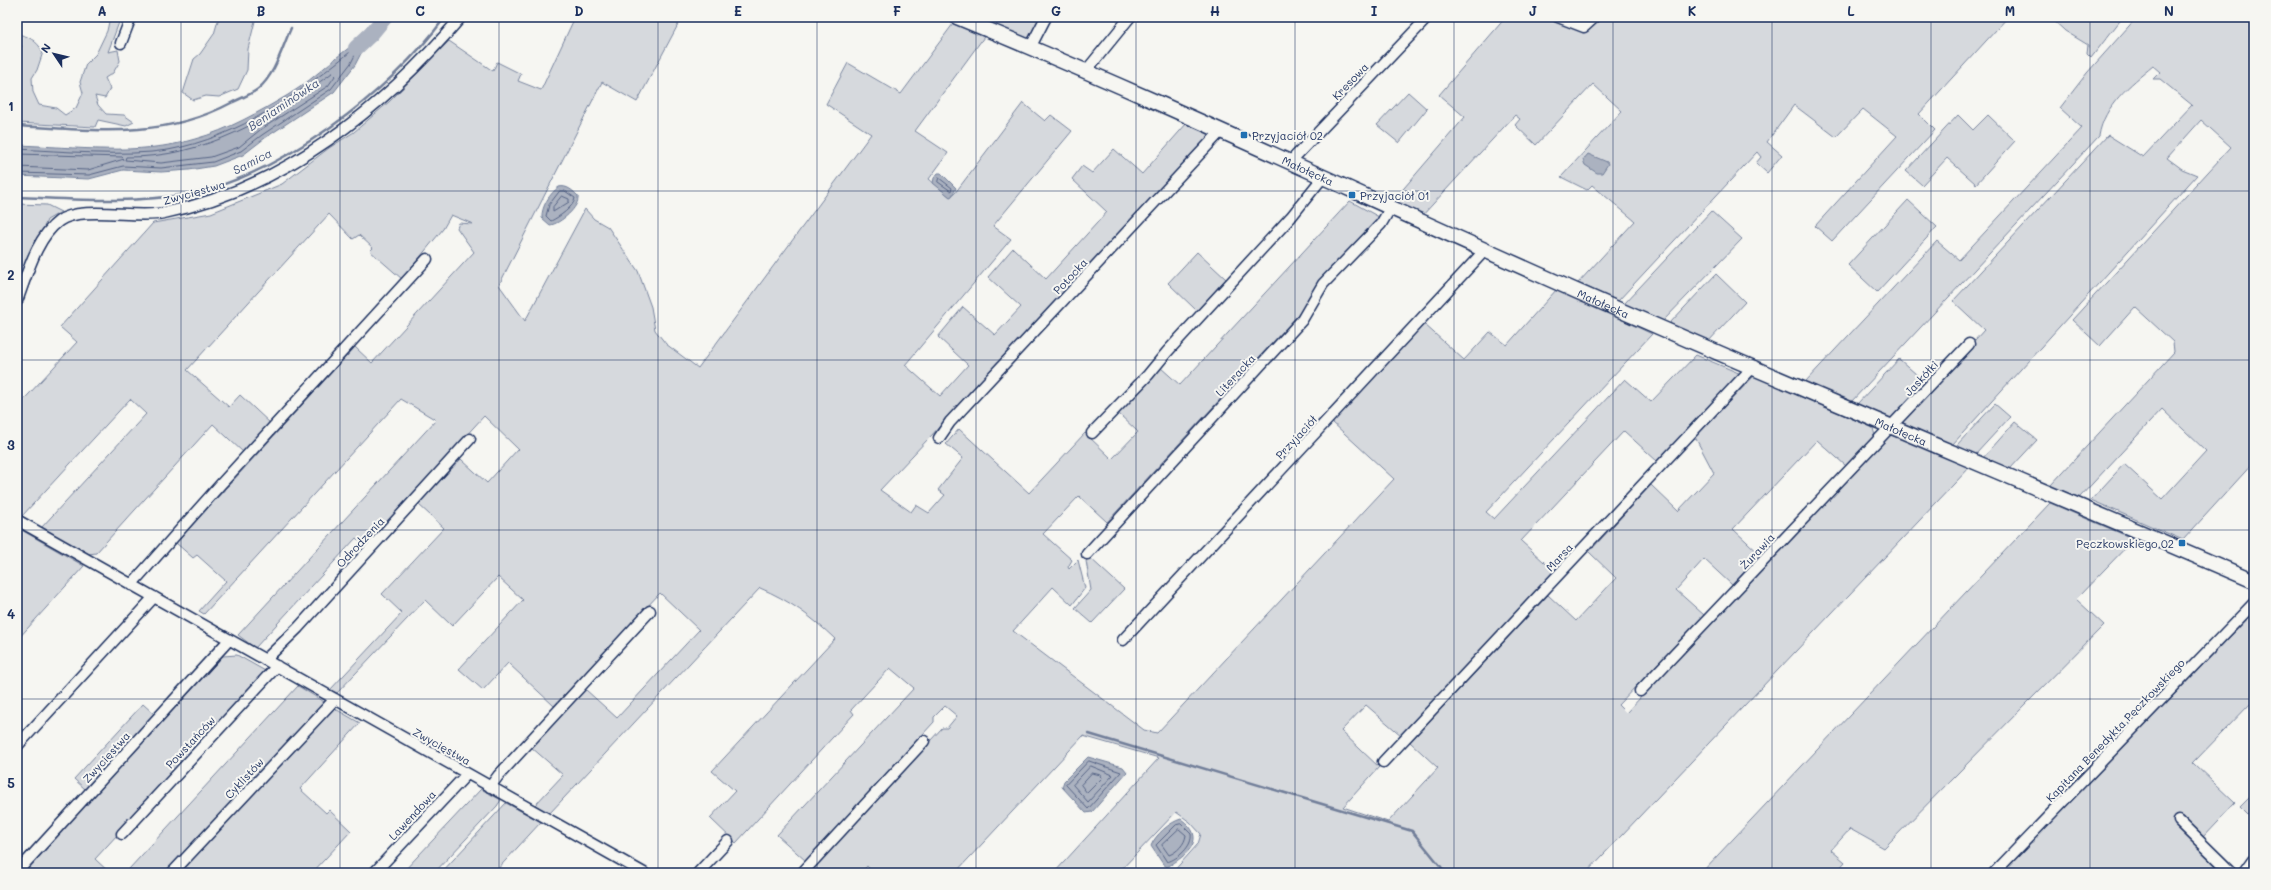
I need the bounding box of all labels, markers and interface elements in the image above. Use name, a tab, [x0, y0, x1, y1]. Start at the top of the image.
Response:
text: A	[97, 2, 107, 19]
text: B	[257, 2, 266, 19]
text: C	[415, 2, 425, 19]
text: D	[574, 2, 584, 19]
text: E	[734, 2, 742, 19]
text: F	[893, 2, 901, 19]
text: G	[1051, 2, 1061, 19]
text: H	[1210, 2, 1220, 19]
text: I	[1371, 2, 1378, 19]
text: J	[1529, 2, 1537, 19]
text: K	[1688, 2, 1697, 19]
text: L	[1847, 2, 1855, 19]
text: M	[2005, 2, 2015, 19]
text: N	[2164, 2, 2174, 19]
north arrow	[34, 34, 74, 74]
text: N	[37, 40, 54, 56]
street label: Kresowa	[1329, 59, 1372, 103]
water label: Beniaminówka	[244, 74, 322, 134]
text: 1	[8, 97, 14, 114]
place label: Przyjaciół 02	[1252, 128, 1323, 143]
marker: Przyjaciół 02	[1239, 130, 1249, 140]
water label: Samica	[230, 144, 274, 178]
street label: Małołęcka	[1280, 152, 1336, 188]
street label: Zwycięstwa	[161, 176, 227, 208]
place label: Przyjaciół 01	[1360, 188, 1430, 203]
marker: Przyjaciół 01	[1347, 190, 1357, 200]
street label: Potocka	[1050, 255, 1091, 297]
text: 2	[7, 266, 15, 283]
street label: Małołęcka	[1575, 285, 1632, 321]
street label: Literacka	[1212, 351, 1258, 399]
street label: Jaskółki	[1901, 357, 1941, 399]
street label: Przyjaciół	[1272, 412, 1320, 462]
street label: Małołęcka	[1873, 413, 1930, 449]
text: 3	[7, 436, 15, 453]
street label: Odrodzenia	[333, 513, 387, 571]
street label: Żurawia	[1736, 529, 1778, 572]
place label: Pęczkowskiego 02	[2076, 536, 2174, 551]
marker: Pęczkowskiego 02	[2177, 538, 2187, 548]
street label: Marsa	[1542, 540, 1576, 574]
text: 4	[7, 605, 15, 622]
street label: Kapitana Benedykta Pęczkowskiego	[2042, 655, 2188, 805]
street label: Powstańców	[162, 713, 218, 771]
street label: Zwycięstwa	[410, 724, 474, 768]
street label: Zwycięstwa	[79, 728, 133, 786]
street label: Cyklistów	[221, 754, 267, 802]
text: 5	[7, 774, 15, 791]
street label: Lawendowa	[385, 787, 439, 843]

